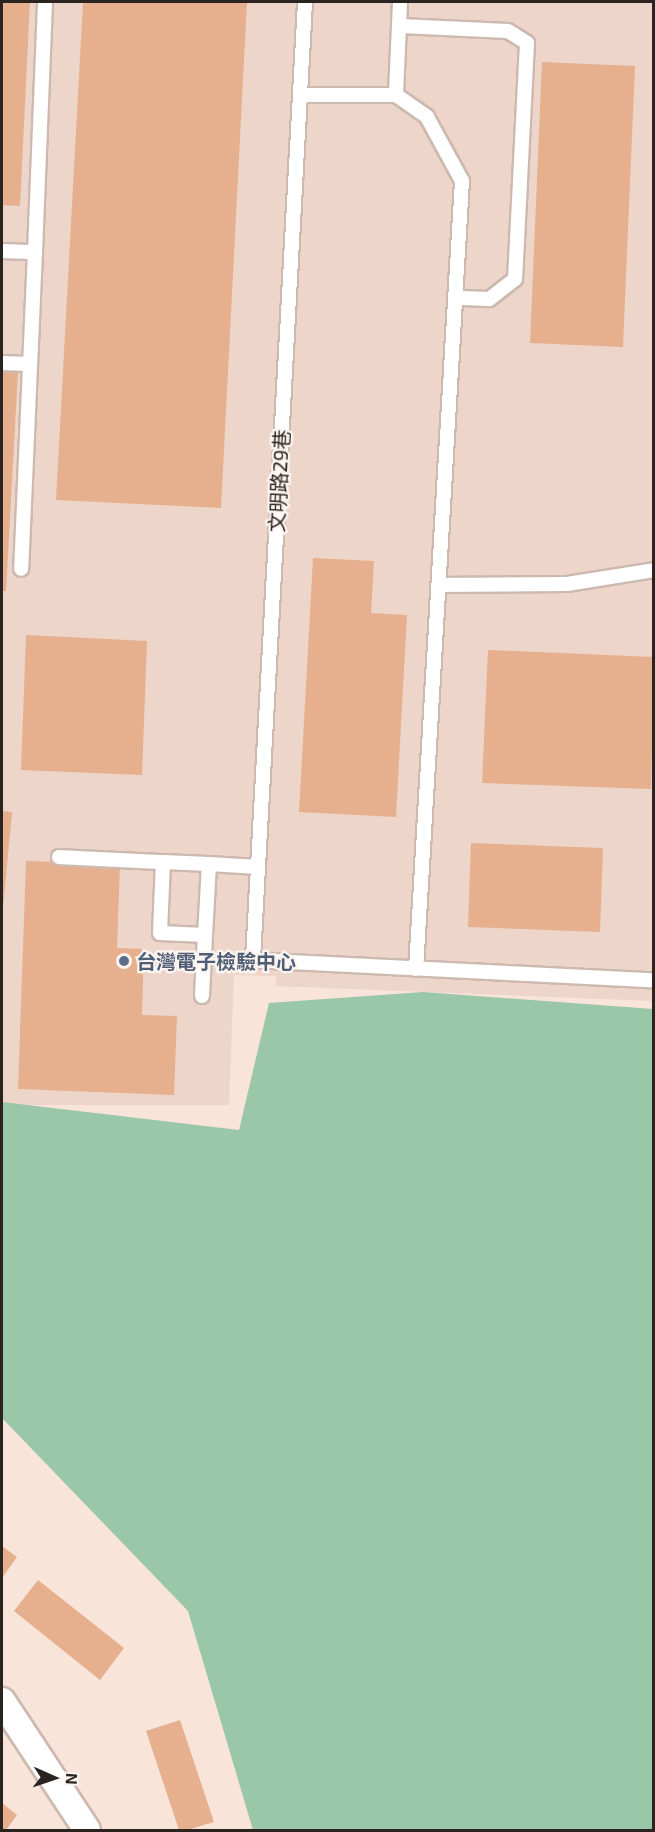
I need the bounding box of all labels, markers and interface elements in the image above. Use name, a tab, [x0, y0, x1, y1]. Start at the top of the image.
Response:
street label: 文明路29巷	[264, 429, 294, 533]
place label: 台灣電子檢驗中心	[136, 949, 296, 973]
marker: 台灣電子檢驗中心	[117, 954, 131, 968]
north arrow	[24, 1748, 84, 1808]
text: N	[63, 1773, 82, 1785]

